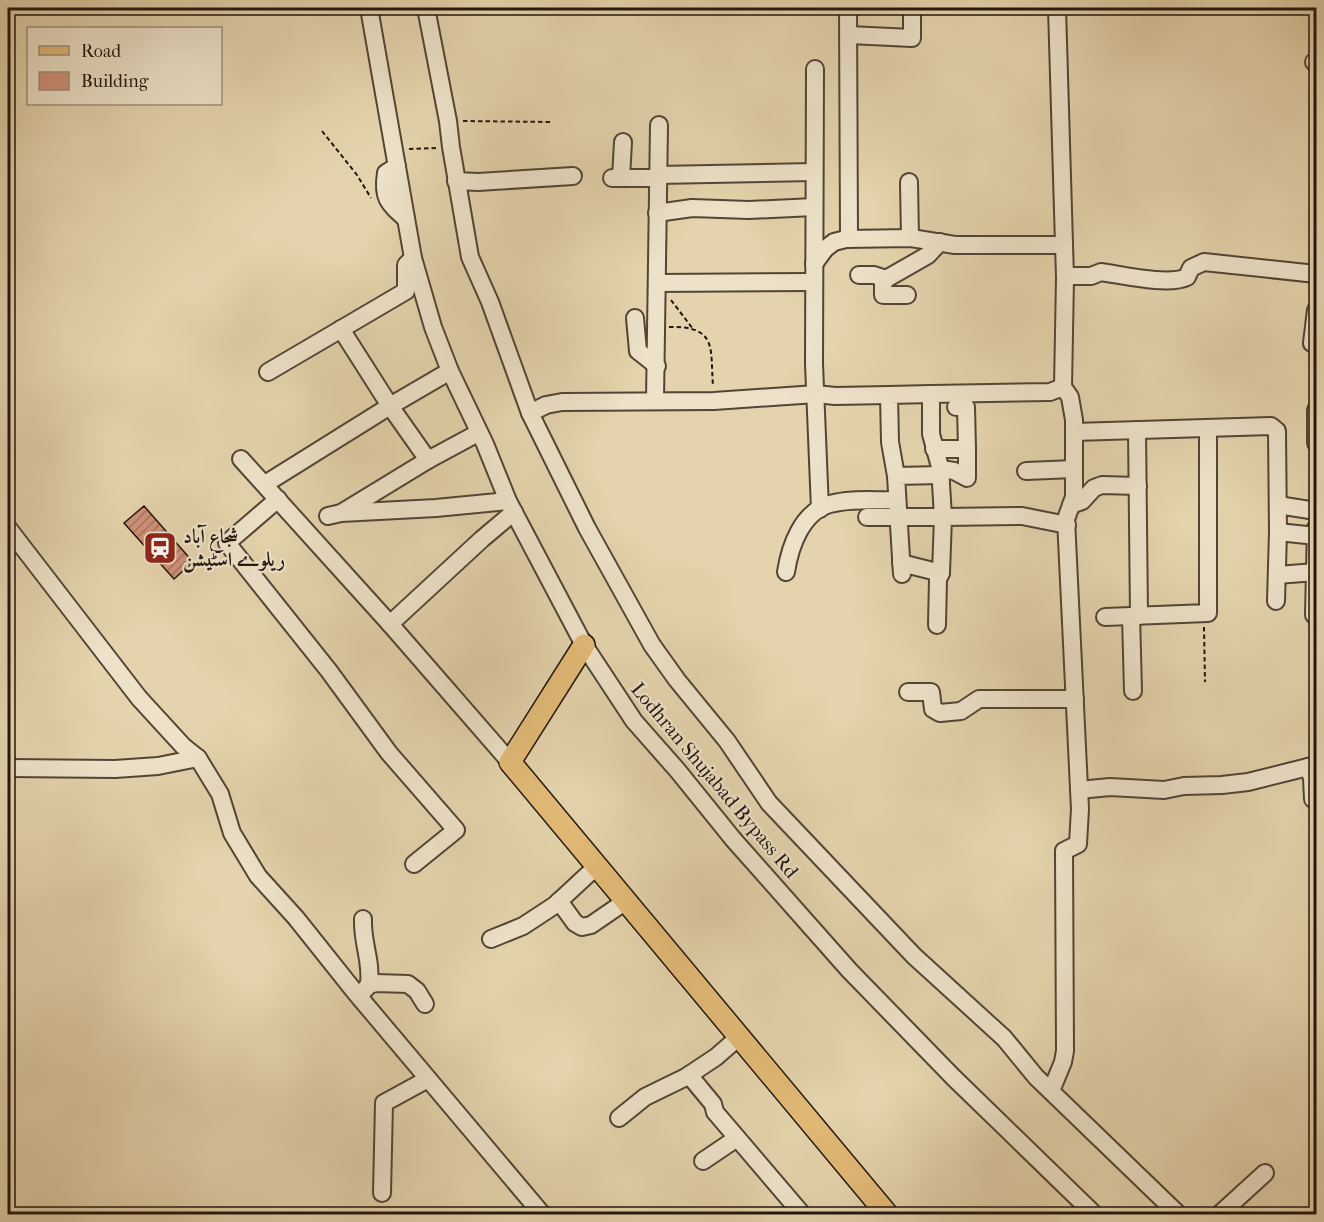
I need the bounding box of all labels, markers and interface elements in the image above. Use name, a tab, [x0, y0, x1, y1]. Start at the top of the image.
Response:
legend	[27, 27, 222, 105]
text: Road	[81, 41, 121, 62]
text: Building	[81, 71, 149, 92]
place label: شجاع آباد ریلوے اسٹیشن	[183, 524, 285, 573]
station icon: شجاع آباد ریلوے اسٹیشن	[142, 530, 178, 566]
street label: Lodhran Shujabad Bypass Rd	[626, 678, 804, 884]

